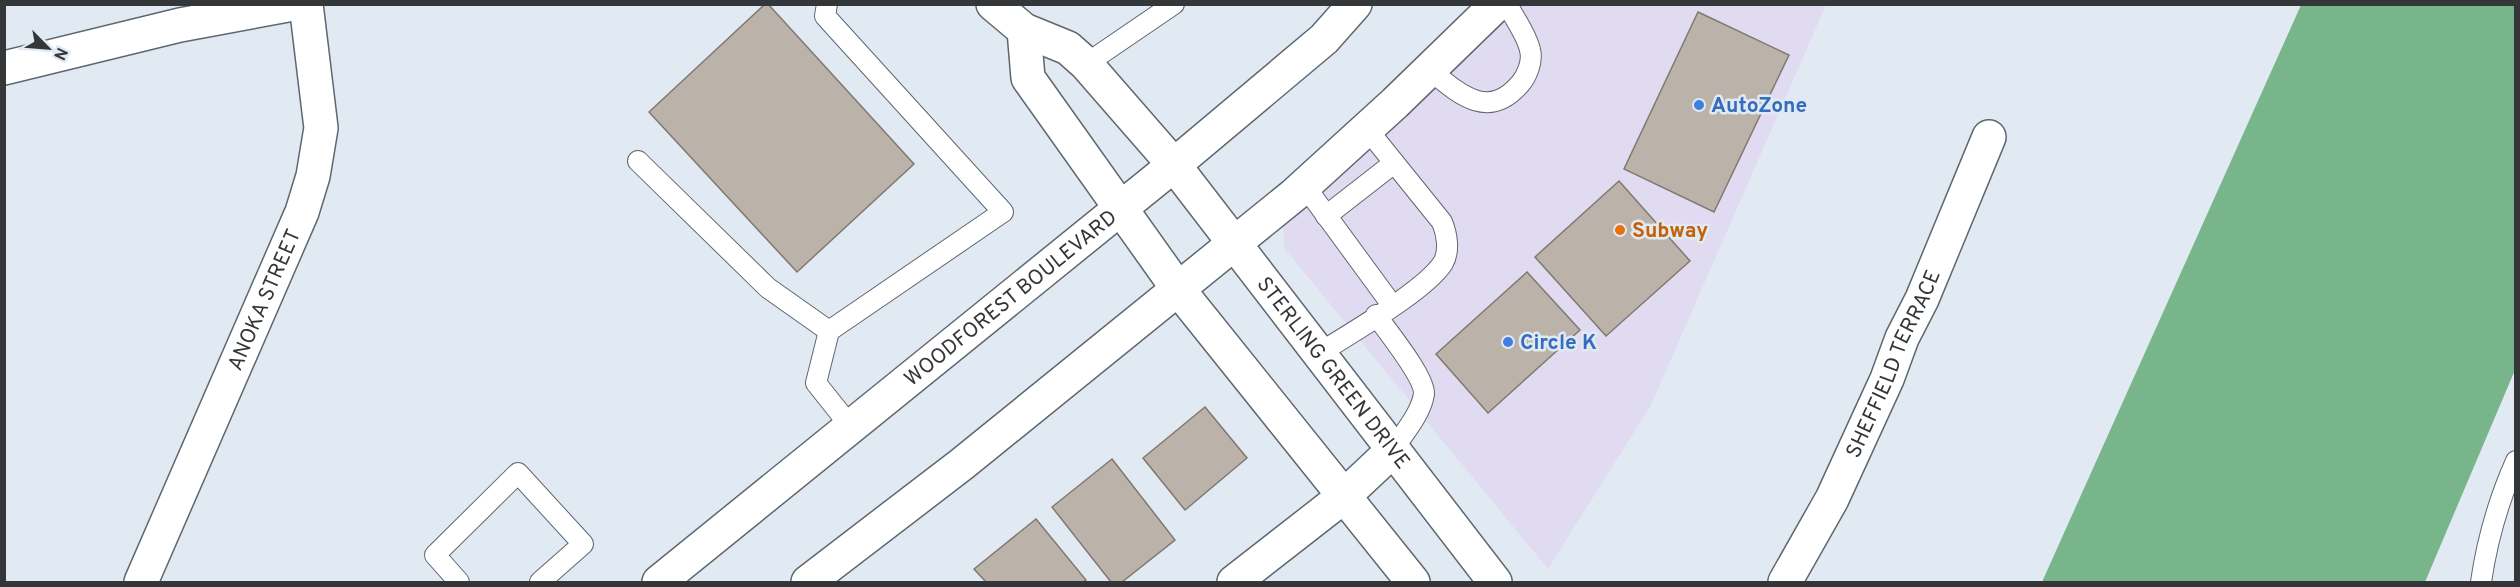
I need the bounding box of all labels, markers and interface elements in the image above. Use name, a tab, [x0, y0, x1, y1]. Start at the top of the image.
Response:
north arrow	[18, 18, 78, 78]
text: N	[48, 44, 71, 63]
place label: AutoZone	[1711, 93, 1807, 120]
marker: AutoZone	[1692, 98, 1706, 112]
street label: WOODFOREST BOULEVARD	[899, 205, 1123, 393]
place label: Subway	[1632, 218, 1708, 245]
marker: Subway	[1613, 223, 1627, 237]
street label: ANOKA STREET	[223, 225, 308, 375]
street label: SHEFFIELD TERRACE	[1841, 266, 1948, 462]
street label: STERLING GREEN DRIVE	[1250, 272, 1415, 475]
place label: Circle K	[1520, 330, 1597, 357]
marker: Circle K	[1501, 335, 1515, 349]

